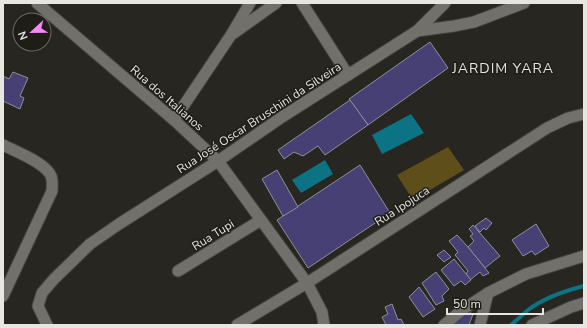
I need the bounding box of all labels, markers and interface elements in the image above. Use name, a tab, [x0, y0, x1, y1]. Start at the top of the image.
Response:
north arrow	[12, 12, 52, 52]
text: N	[15, 29, 32, 42]
street label: Rua José Oscar Bruschini da Silveira	[174, 59, 344, 177]
district label: JARDIM YARA	[451, 59, 554, 78]
street label: Rua dos Italianos	[127, 62, 207, 134]
street label: Rua Ipojuca	[371, 182, 433, 230]
street label: Rua Tupi	[189, 216, 237, 254]
scale bar	[447, 290, 543, 316]
text: 50 m	[453, 296, 481, 312]

